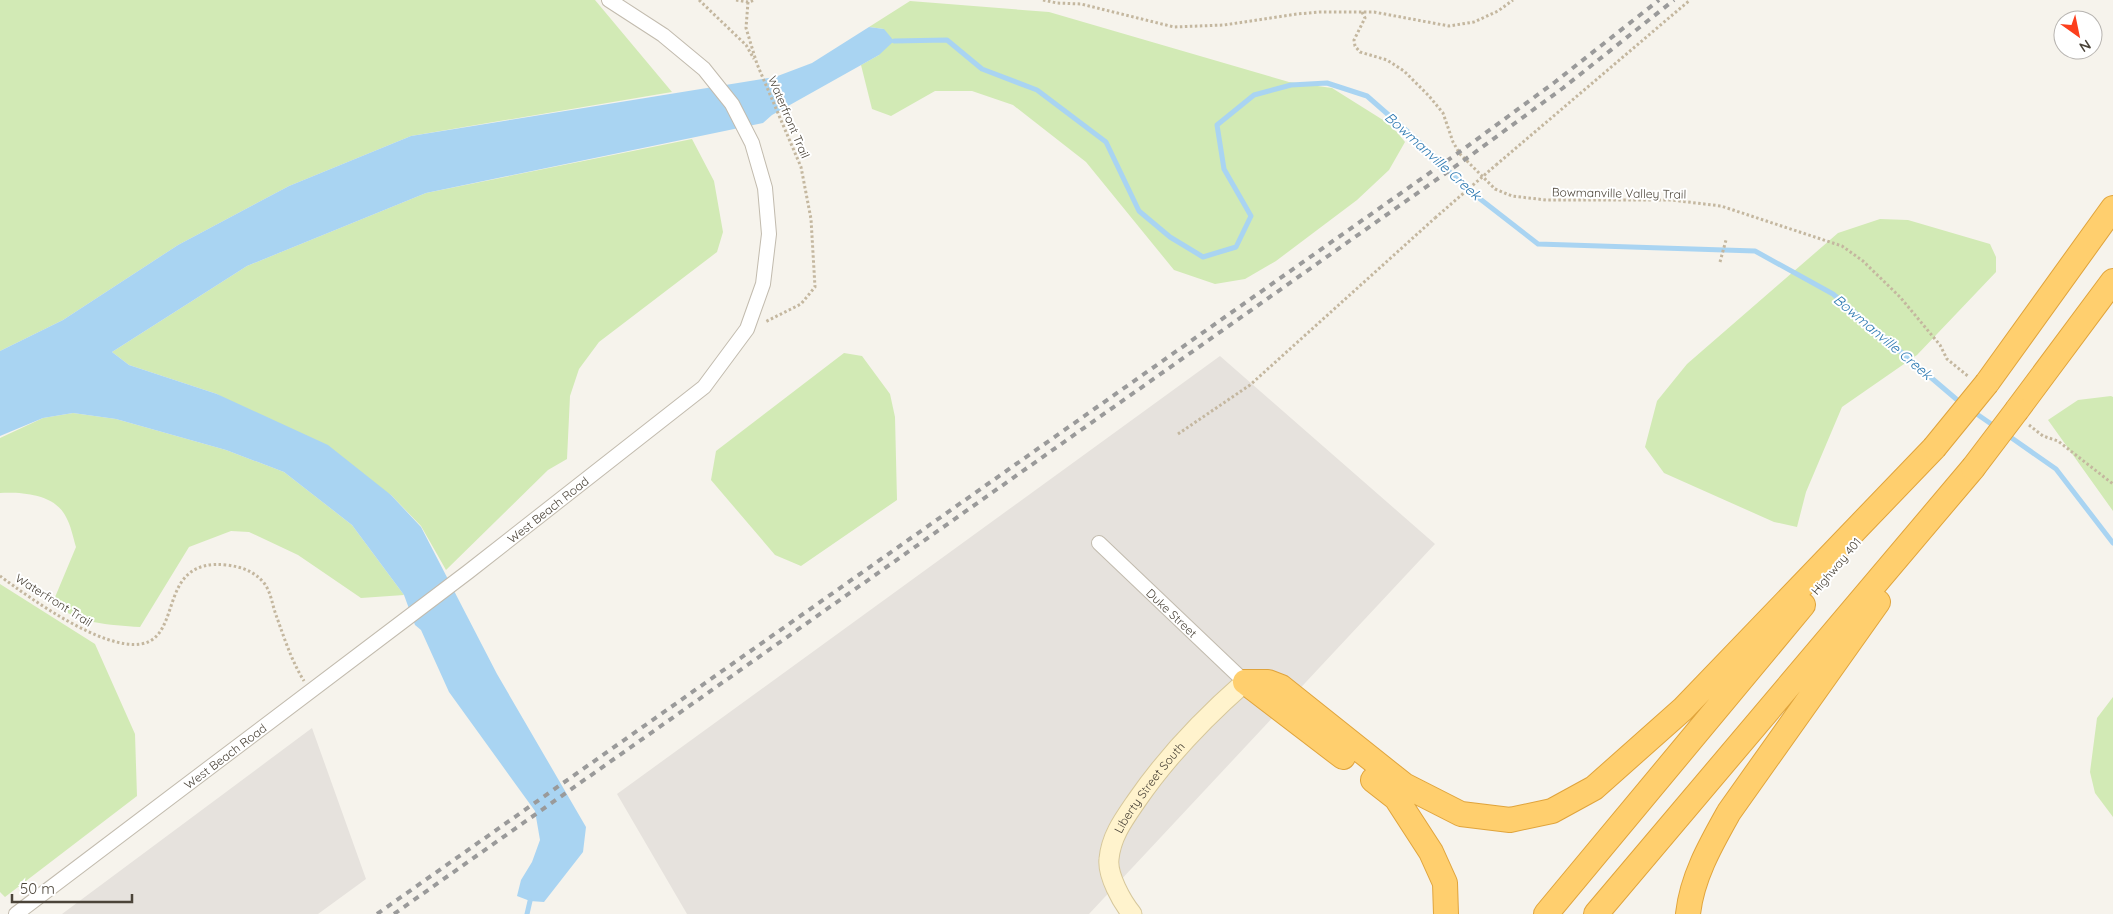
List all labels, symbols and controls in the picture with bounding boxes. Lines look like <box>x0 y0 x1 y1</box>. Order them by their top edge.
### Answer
north arrow <box>2053 10 2103 60</box>
text: N <box>2076 36 2094 56</box>
street label: Waterfront Trail <box>765 74 813 160</box>
water label: Bowmanville Creek <box>1381 108 1486 205</box>
street label: Bowmanville Valley Trail <box>1552 184 1686 202</box>
water label: Bowmanville Creek <box>1830 290 1937 385</box>
street label: West Beach Road <box>504 473 591 546</box>
street label: Highway 401 <box>1808 534 1864 598</box>
street label: Waterfront Trail <box>13 570 95 630</box>
street label: Duke Street <box>1144 585 1201 640</box>
street label: West Beach Road <box>181 720 269 792</box>
street label: Liberty Street South <box>1110 739 1187 835</box>
scale bar <box>12 872 132 904</box>
text: 50 m <box>20 879 55 898</box>

